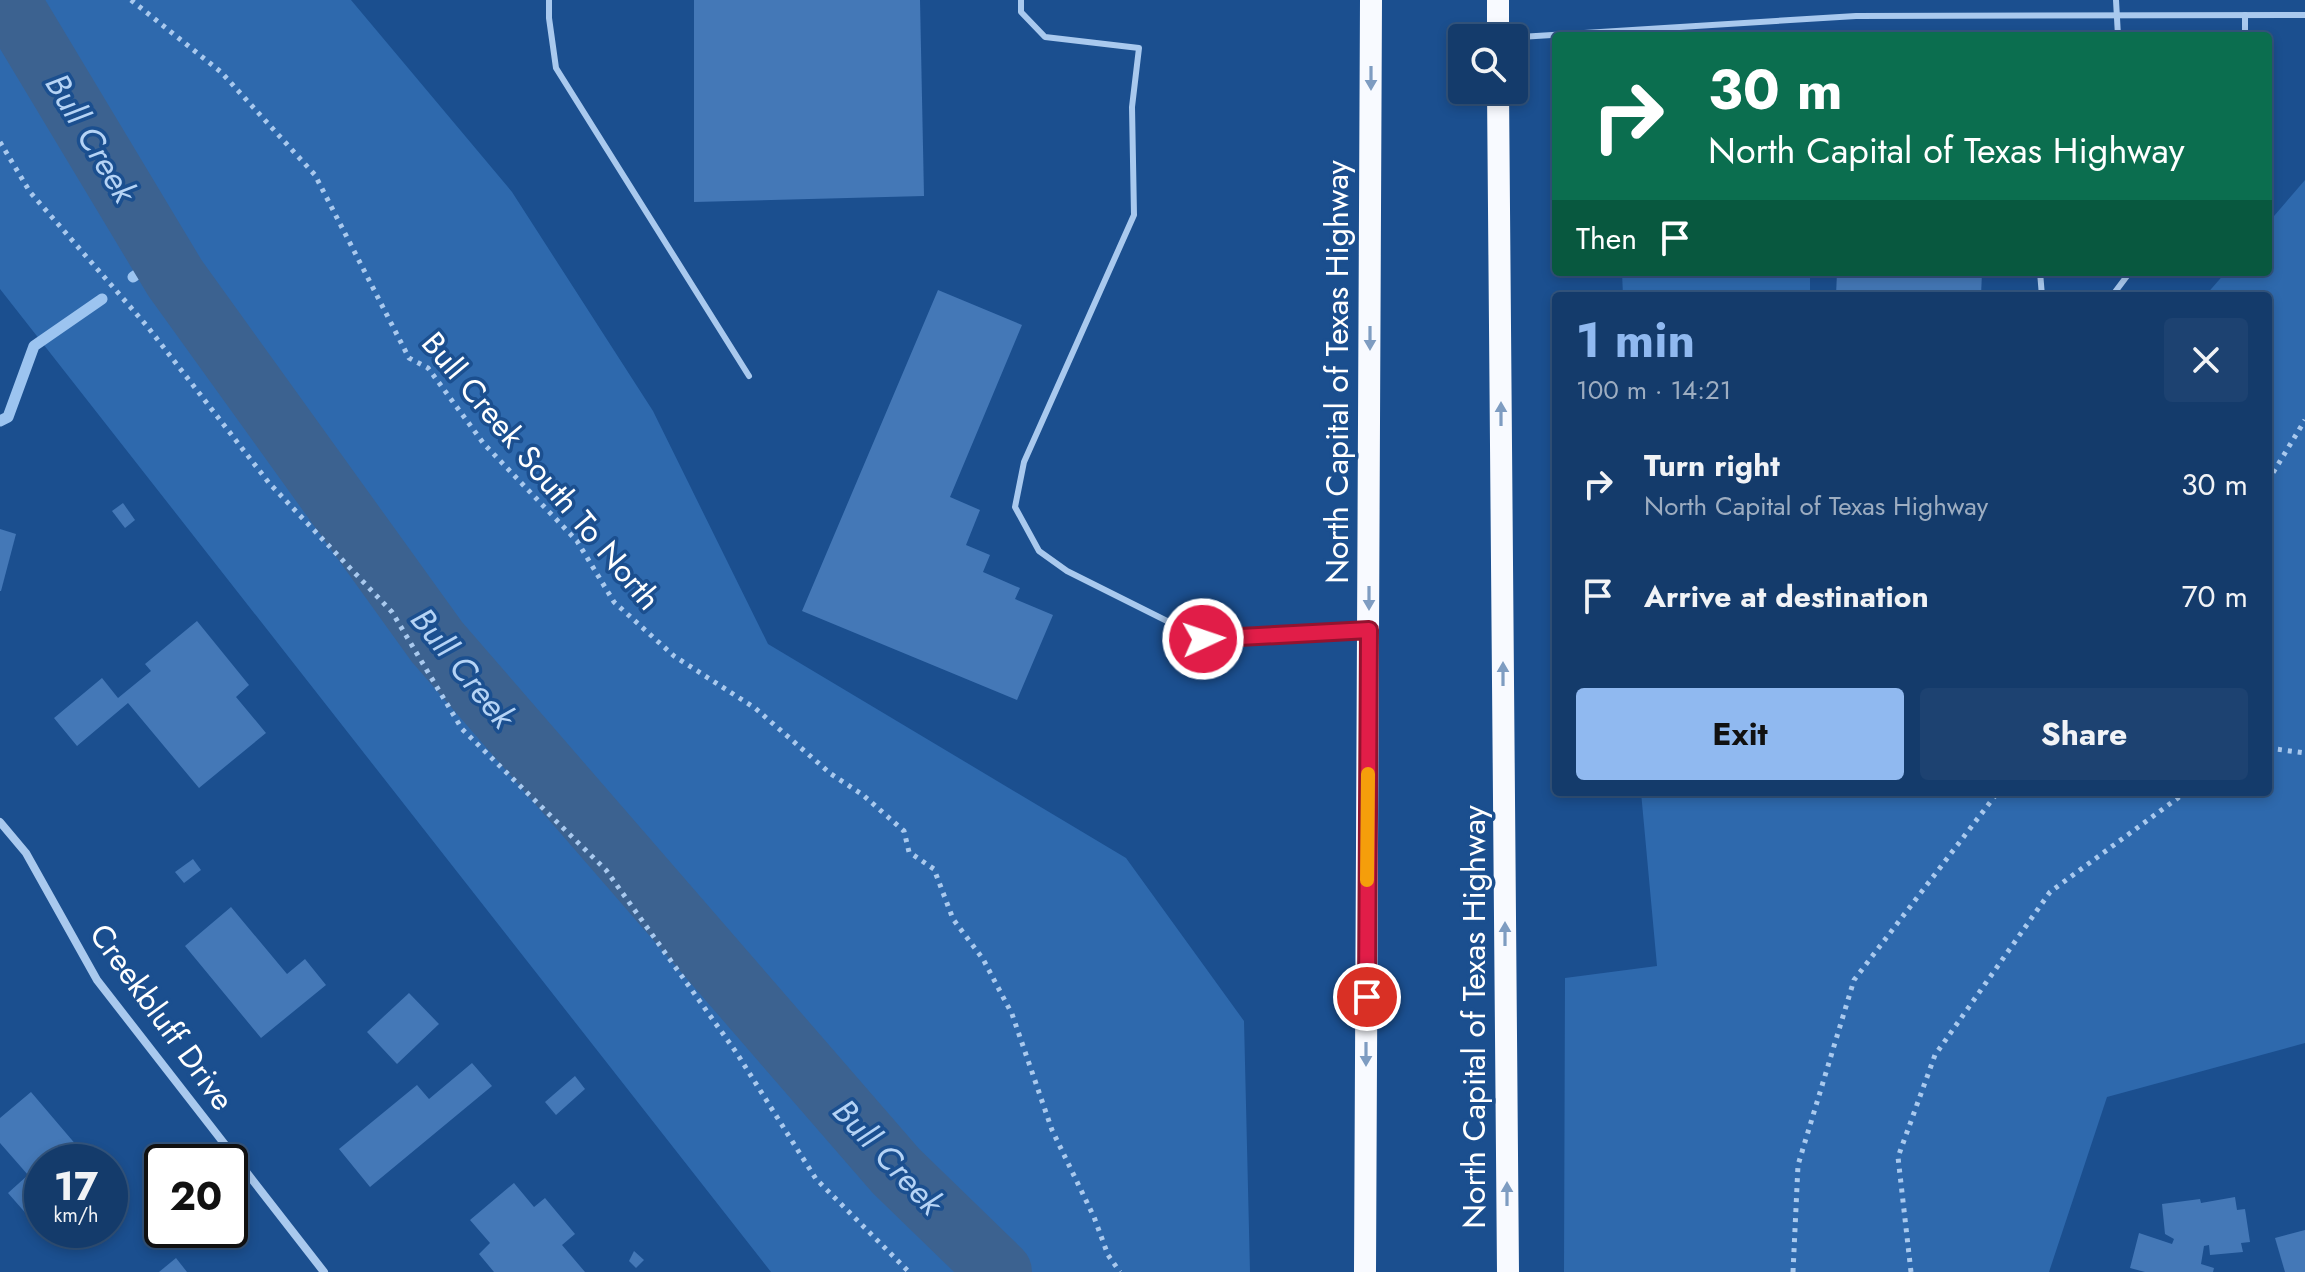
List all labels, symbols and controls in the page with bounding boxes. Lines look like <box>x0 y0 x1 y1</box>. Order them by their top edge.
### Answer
map controls <box>1448 24 1528 104</box>
button: search <box>1448 24 1528 104</box>
text: 30 m <box>1708 49 1843 130</box>
water label: Bull Creek <box>33 64 150 213</box>
icon: right <box>1576 64 1680 168</box>
one-way arrow <box>1364 66 1377 91</box>
text: North Capital of Texas Highway <box>1708 124 2185 176</box>
street label: North Capital of Texas Highway <box>1314 159 1360 584</box>
icon: arrive <box>1653 216 1697 260</box>
text: Then <box>1576 217 1637 260</box>
text: 1 min <box>1576 306 1695 375</box>
button: close <box>2164 318 2248 402</box>
street label: Bull Creek South To North <box>411 322 671 620</box>
one-way arrow <box>1363 326 1376 351</box>
text: 100 m · 14:21 <box>1576 371 1732 409</box>
one-way arrow <box>1495 401 1507 426</box>
text: Turn right <box>1644 444 1780 487</box>
icon: right <box>1576 462 1620 506</box>
text: 30 m <box>2181 463 2248 506</box>
text: North Capital of Texas Highway <box>1644 487 1988 525</box>
icon: arrive <box>1576 574 1620 618</box>
text: Arrive at destination <box>1644 575 1929 618</box>
text: 70 m <box>2182 575 2248 618</box>
one-way arrow <box>1363 586 1375 611</box>
water label: Bull Creek <box>399 597 528 740</box>
position arrow <box>1161 597 1245 681</box>
one-way arrow <box>1497 661 1509 686</box>
button: Exit <box>1576 688 1904 780</box>
button: Share <box>1920 688 2248 780</box>
street label: North Capital of Texas Highway <box>1451 804 1497 1229</box>
street label: Creekbluff Drive <box>78 914 246 1120</box>
one-way arrow <box>1499 921 1511 946</box>
pin <box>1333 963 1401 1031</box>
icon: arrive <box>1345 975 1389 1019</box>
one-way arrow <box>1360 1042 1372 1067</box>
water label: Bull Creek <box>821 1088 956 1227</box>
speed limit sign: 20 <box>144 1144 248 1248</box>
text: 17 <box>54 1157 98 1215</box>
one-way arrow <box>1501 1181 1513 1206</box>
text: km/h <box>53 1201 99 1230</box>

